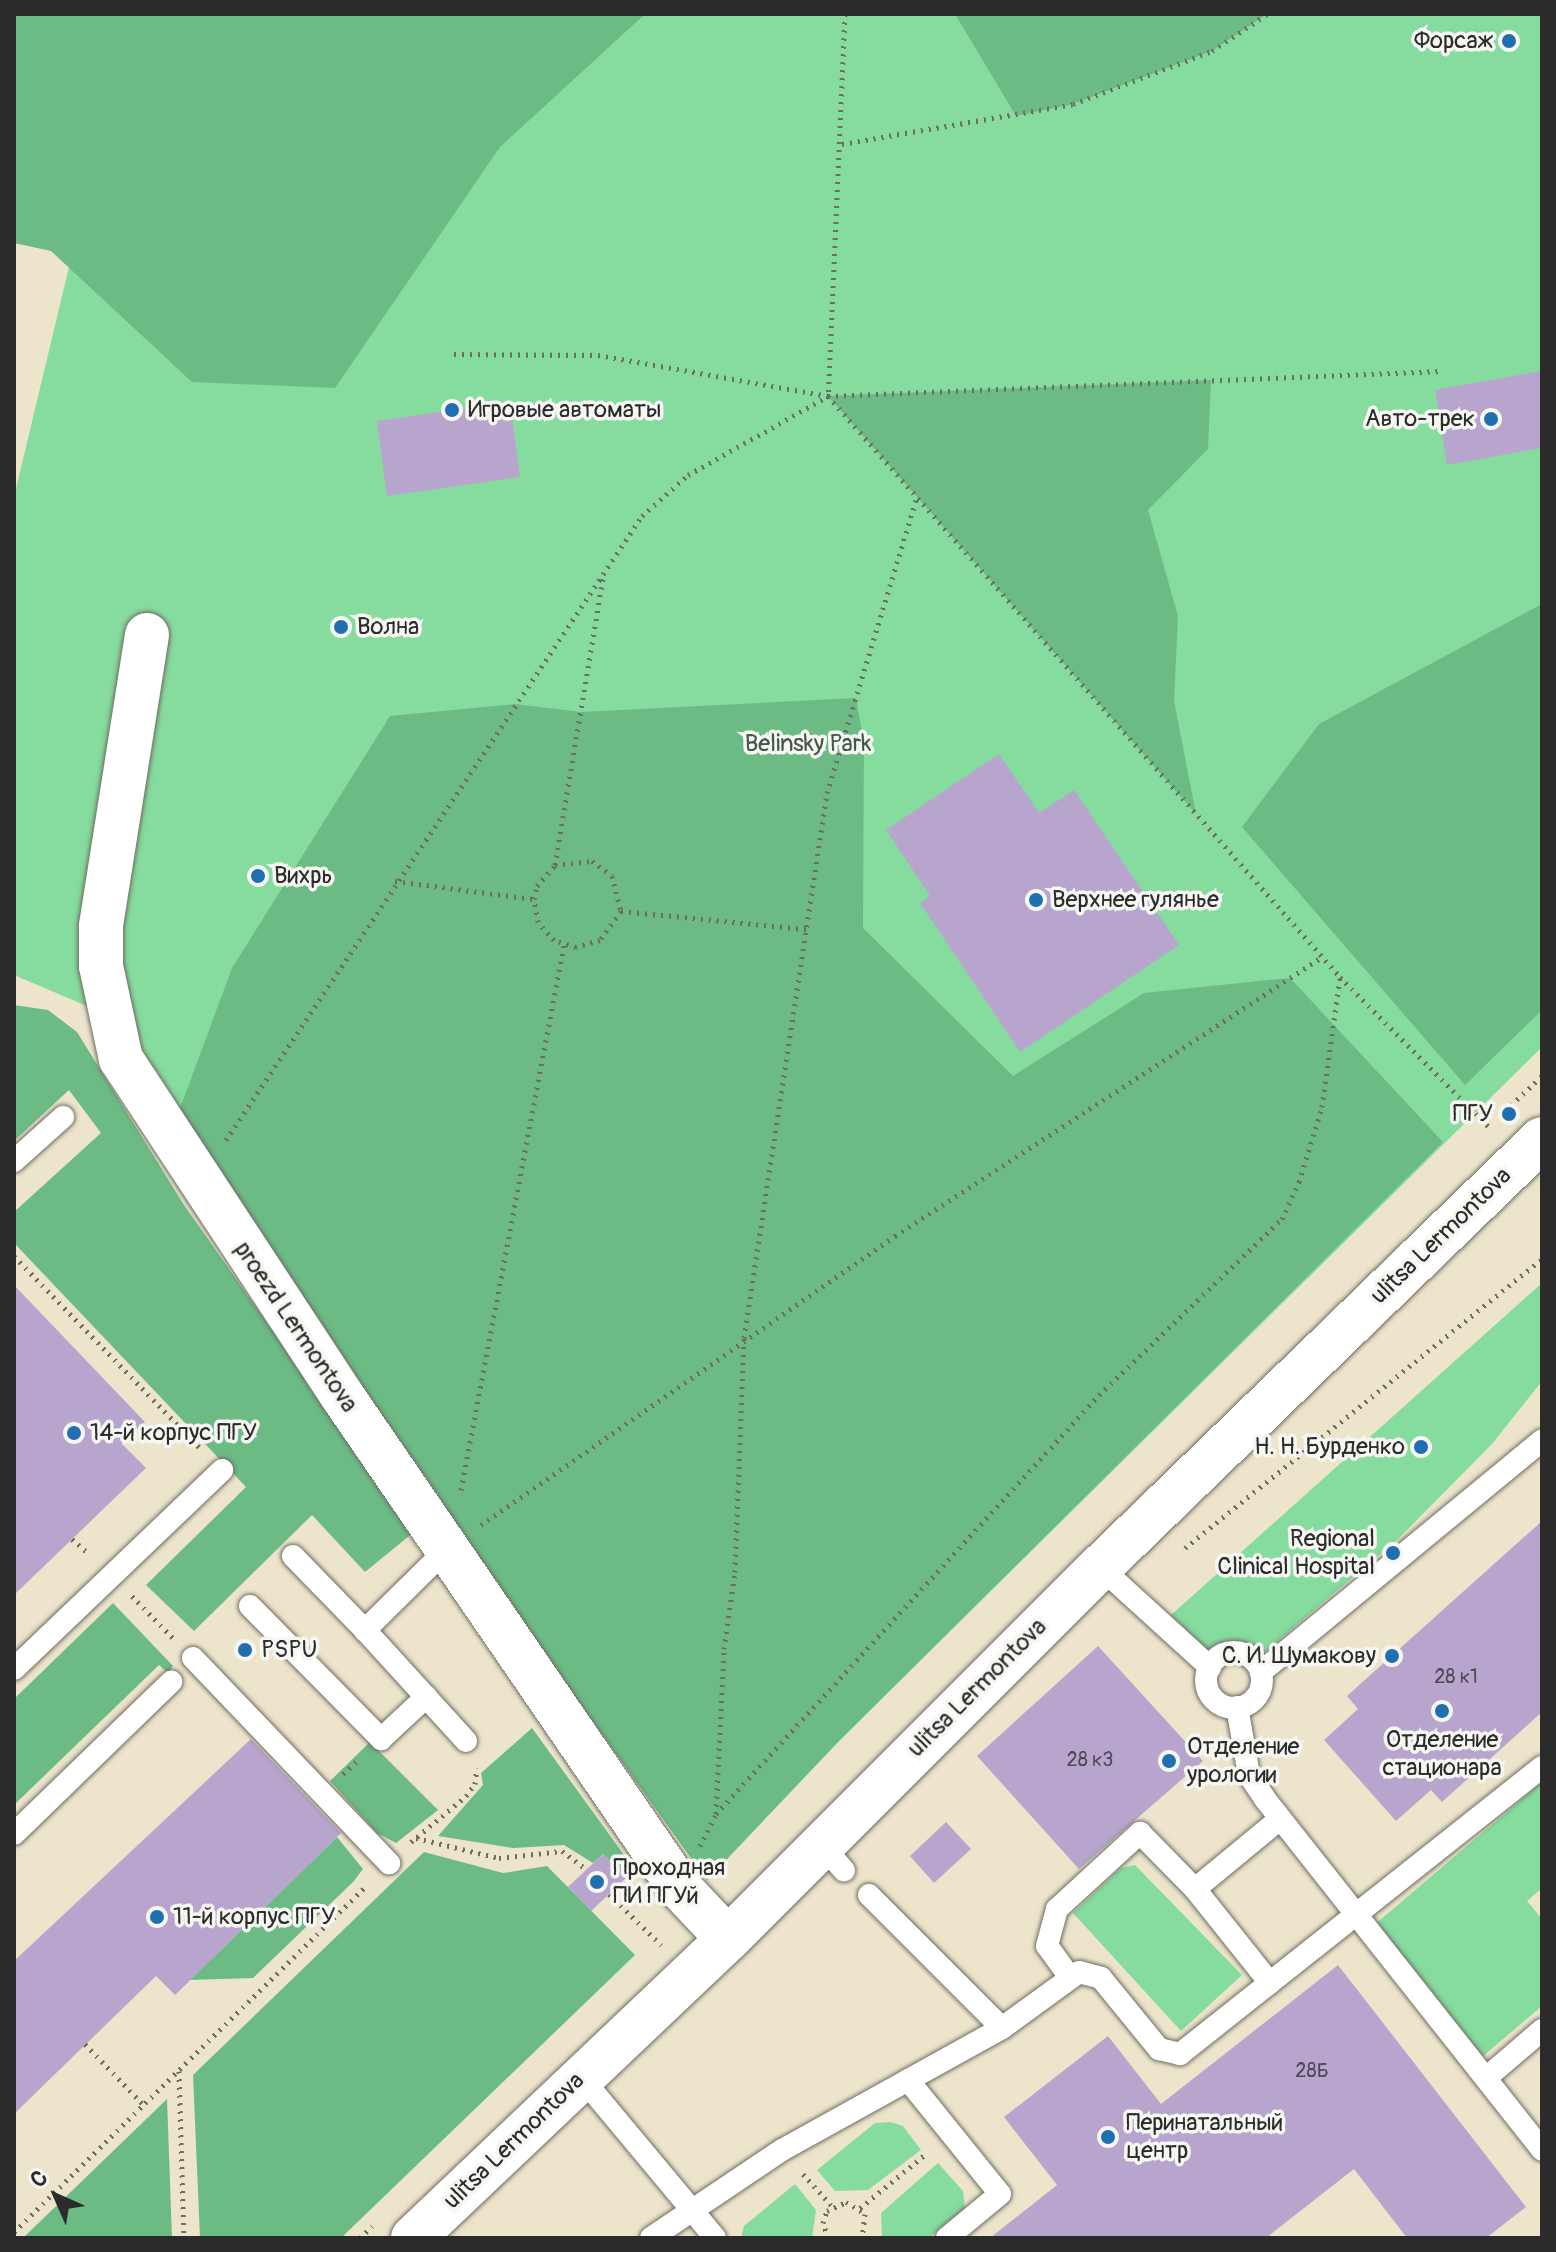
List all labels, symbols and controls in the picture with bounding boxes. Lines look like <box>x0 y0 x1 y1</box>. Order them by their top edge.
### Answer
place label: Форсаж <box>1414 27 1493 55</box>
marker: Форсаж <box>1500 32 1518 50</box>
place label: Игровые автоматы <box>468 396 661 424</box>
marker: Игровые автоматы <box>443 401 461 419</box>
place label: Авто-трек <box>1365 405 1475 433</box>
marker: Авто-трек <box>1482 410 1500 428</box>
place label: Волна <box>357 613 419 641</box>
marker: Волна <box>332 618 350 636</box>
park label: Belinsky Park <box>745 730 871 758</box>
place label: Вихрь <box>274 862 333 890</box>
marker: Вихрь <box>249 867 267 885</box>
place label: Верхнее гулянье <box>1052 886 1219 914</box>
marker: Верхнее гулянье <box>1027 891 1045 909</box>
place label: ПГУ <box>1453 1100 1493 1128</box>
marker: ПГУ <box>1500 1105 1518 1123</box>
street label: ulitsa Lermontova <box>1365 1162 1517 1310</box>
street label: proezd Lermontova <box>228 1236 364 1418</box>
place label: 14-й корпус ПГУ <box>90 1419 257 1447</box>
marker: 14-й корпус ПГУ <box>65 1424 83 1442</box>
place label: Н. Н. Бурденко <box>1254 1433 1405 1461</box>
marker: Н. Н. Бурденко <box>1412 1438 1430 1456</box>
place label: Regional Clinical Hospital <box>1217 1525 1375 1581</box>
marker: Regional Clinical Hospital <box>1382 1542 1404 1564</box>
street label: ulitsa Lermontova <box>902 1613 1052 1763</box>
place label: PSPU <box>261 1636 317 1664</box>
marker: PSPU <box>236 1641 254 1659</box>
place label: С. И. Шумакову <box>1222 1642 1376 1670</box>
marker: С. И. Шумакову <box>1383 1647 1401 1665</box>
house number: 28 к1 <box>1434 1664 1478 1688</box>
marker: Отделение стационара <box>1431 1700 1453 1722</box>
place label: Отделение стационара <box>1382 1726 1502 1782</box>
place label: Отделение урологии <box>1187 1733 1299 1789</box>
house number: 28 к3 <box>1066 1747 1114 1771</box>
marker: Отделение урологии <box>1158 1750 1180 1772</box>
place label: Проходная ПИ ПГУй <box>613 1854 725 1910</box>
marker: Проходная ПИ ПГУй <box>588 1873 606 1891</box>
place label: 11-й корпус ПГУ <box>173 1903 335 1931</box>
marker: 11-й корпус ПГУ <box>148 1908 166 1926</box>
house number: 28Б <box>1295 2058 1329 2082</box>
street label: ulitsa Lermontova <box>438 2067 590 2215</box>
place label: Перинатальный центр <box>1126 2109 1283 2165</box>
marker: Перинатальный центр <box>1097 2126 1119 2148</box>
north arrow <box>16 2156 96 2236</box>
text: С <box>24 2164 54 2194</box>

